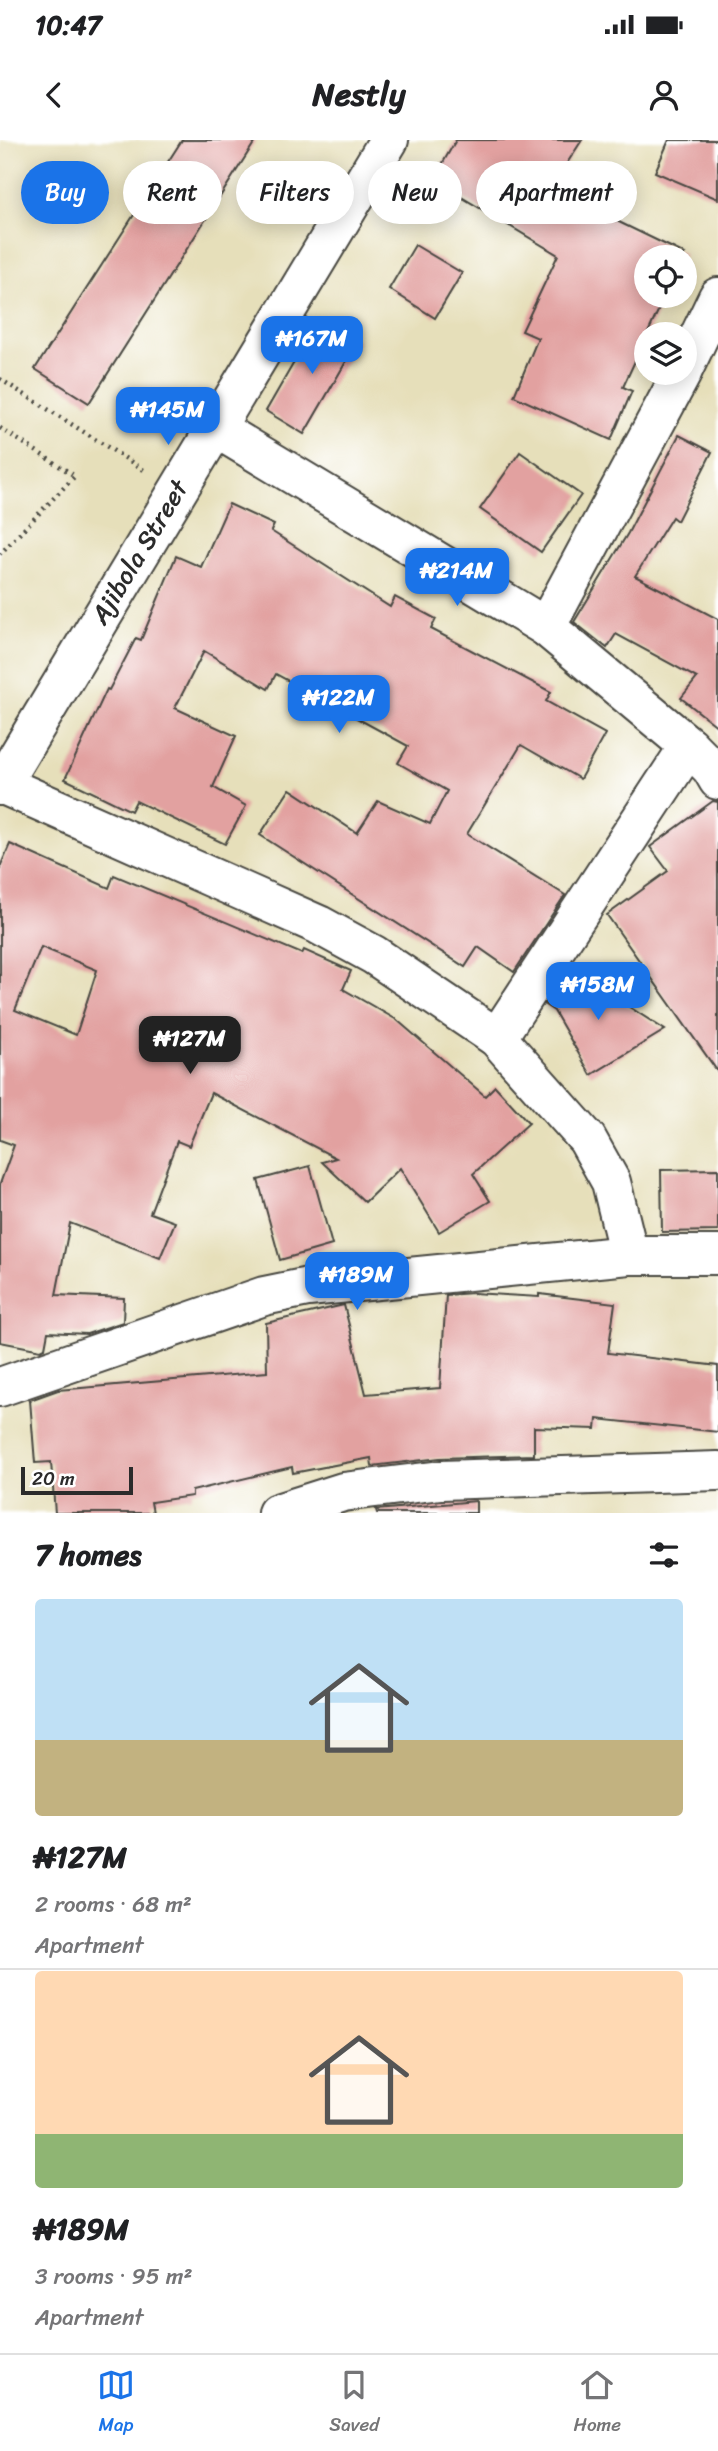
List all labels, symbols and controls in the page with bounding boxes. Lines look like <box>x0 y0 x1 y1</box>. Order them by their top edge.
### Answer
text: 10:47 <box>35 2 102 48</box>
text: Nestly <box>312 66 406 123</box>
icon: back <box>35 76 73 114</box>
icon: person <box>645 76 683 114</box>
chip: Buy <box>21 161 109 224</box>
chip: Rent <box>123 161 222 224</box>
chip: Filters <box>236 161 354 224</box>
chip: New <box>368 161 462 224</box>
chip: Apartment <box>476 161 637 224</box>
map controls <box>634 245 697 385</box>
button: locate <box>634 245 697 308</box>
pin: ₦167M <box>263 316 361 376</box>
text: ₦167M <box>277 318 347 359</box>
button: layers <box>634 322 697 385</box>
pin: ₦145M <box>119 387 217 447</box>
text: ₦145M <box>132 389 204 430</box>
street label: Ajibola Street <box>77 469 201 634</box>
pin: ₦214M <box>408 548 506 608</box>
text: ₦214M <box>421 550 493 591</box>
pin: ₦122M <box>290 676 388 735</box>
text: ₦122M <box>304 677 374 718</box>
pin: ₦158M <box>549 962 647 1022</box>
text: ₦158M <box>562 964 634 1005</box>
pin: ₦127M <box>141 1016 239 1076</box>
text: ₦127M <box>155 1018 225 1059</box>
pin: ₦189M <box>308 1252 406 1312</box>
text: ₦189M <box>321 1254 393 1295</box>
text: 20 m <box>32 1462 75 1495</box>
scale bar <box>21 1464 133 1496</box>
text: 7 homes <box>35 1528 142 1582</box>
icon: filters <box>645 1536 683 1574</box>
icon: home <box>296 1645 422 1771</box>
text: ₦127M <box>35 1830 127 1884</box>
text: 2 rooms · 68 m² <box>35 1884 192 1925</box>
text: Apartment <box>35 1925 144 1966</box>
icon: home <box>296 2017 422 2143</box>
text: ₦189M <box>35 2202 129 2256</box>
text: 3 rooms · 95 m² <box>35 2256 192 2297</box>
text: Apartment <box>35 2297 144 2338</box>
tab: Map <box>97 2366 135 2441</box>
tab: Saved <box>329 2366 379 2441</box>
tab: Home <box>573 2366 621 2441</box>

